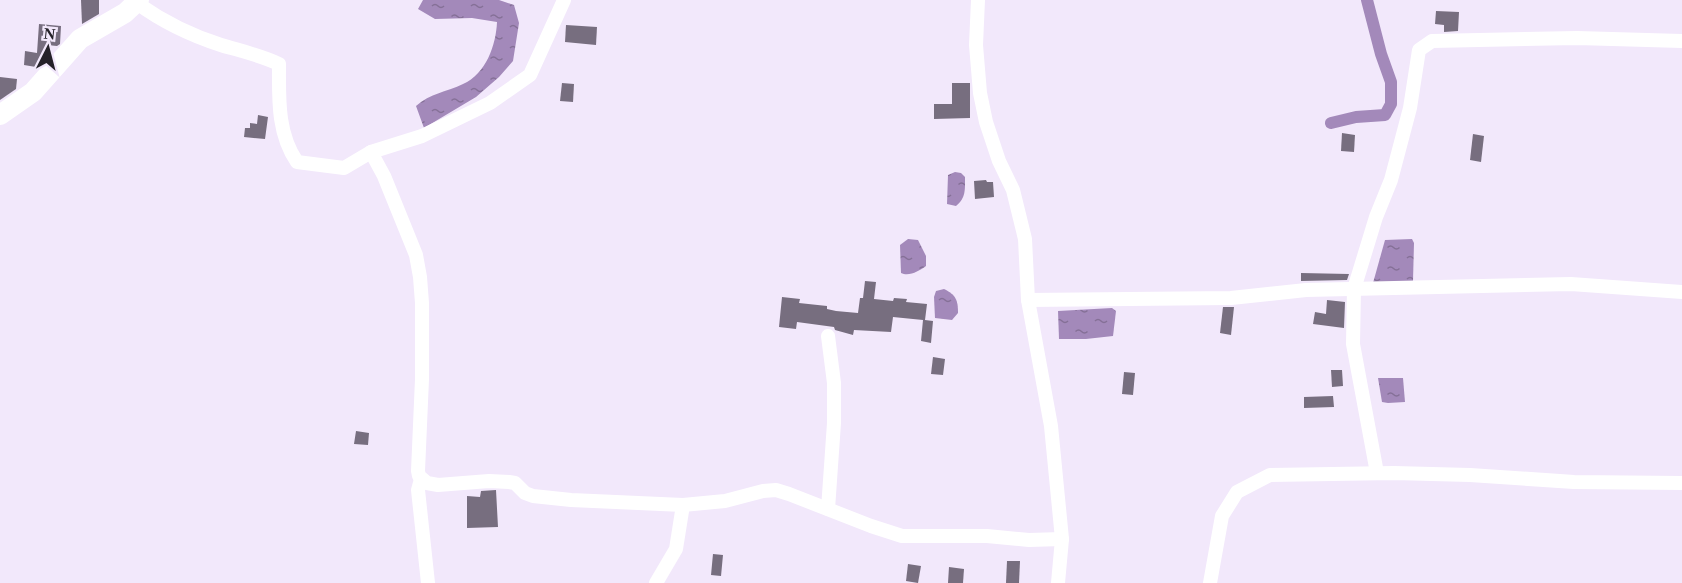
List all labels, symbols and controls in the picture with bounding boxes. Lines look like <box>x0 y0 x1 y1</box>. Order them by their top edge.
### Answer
north arrow <box>18 18 78 78</box>
text: N <box>43 25 57 43</box>

